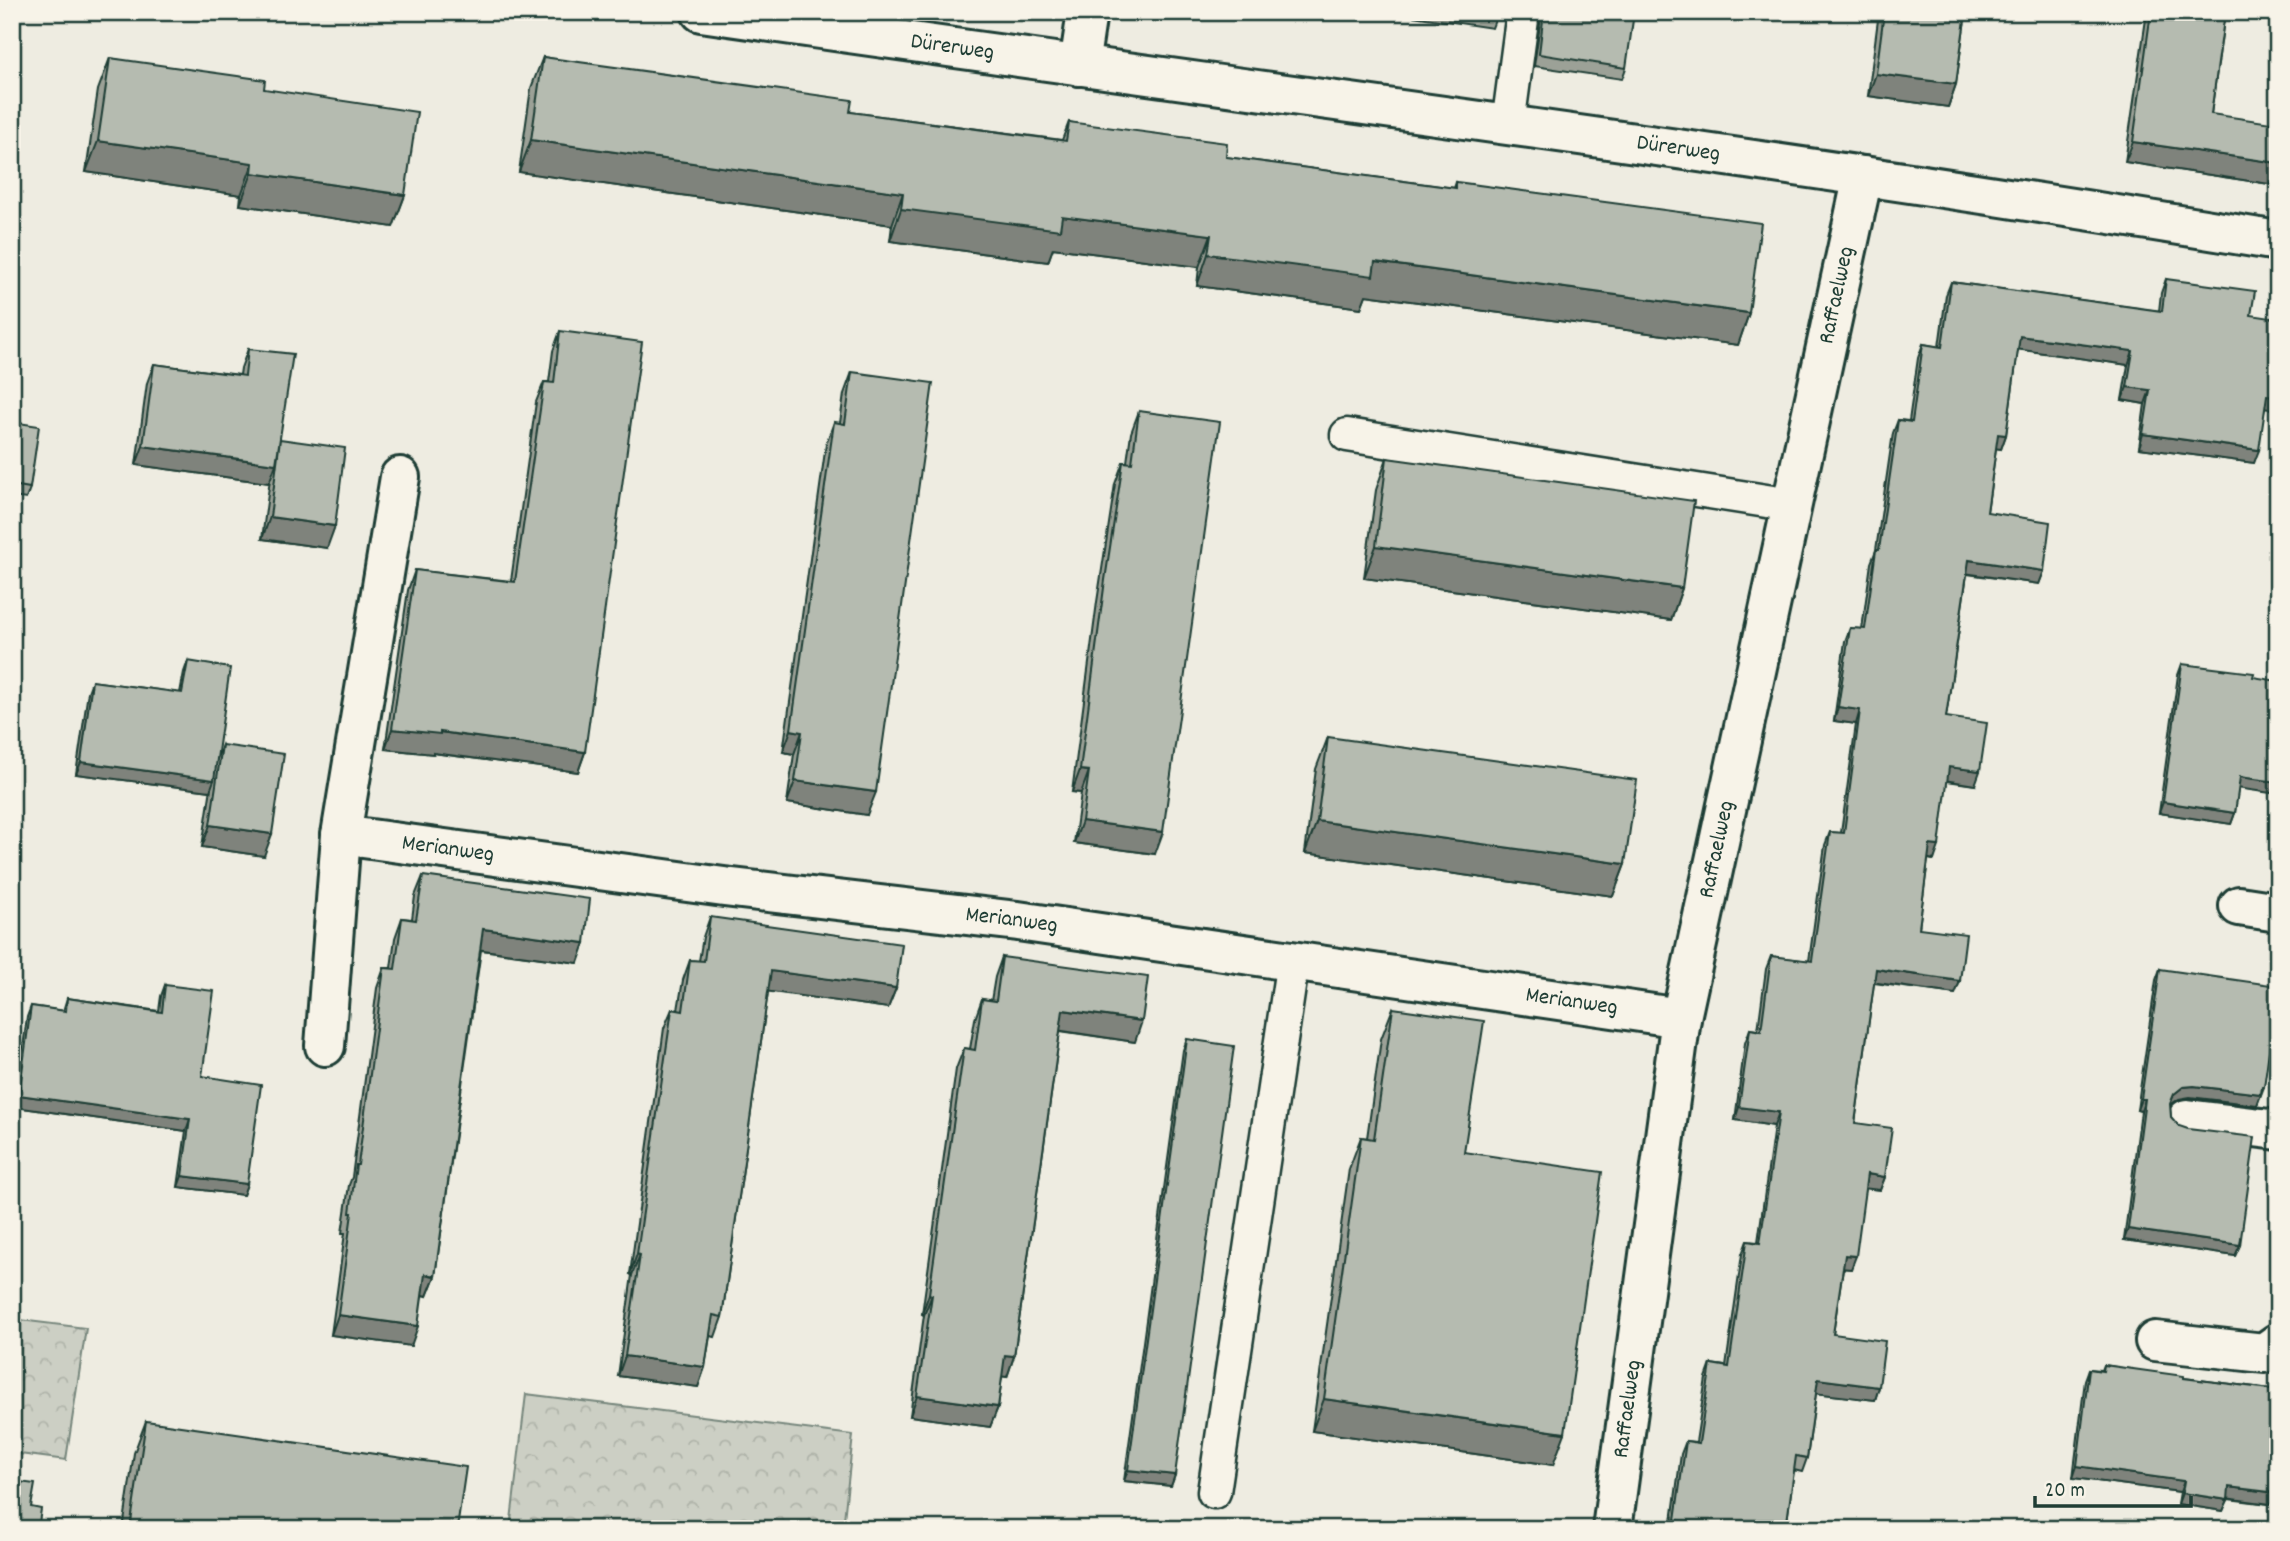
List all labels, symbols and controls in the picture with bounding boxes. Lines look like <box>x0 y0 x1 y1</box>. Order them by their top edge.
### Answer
street label: Dürerweg <box>909 26 996 70</box>
street label: Dürerweg <box>1635 127 1722 171</box>
street label: Raffaelweg <box>1811 243 1864 347</box>
street label: Raffaelweg <box>1691 798 1744 901</box>
street label: Merianweg <box>400 827 496 872</box>
street label: Merianweg <box>964 899 1060 943</box>
street label: Merianweg <box>1523 979 1620 1025</box>
street label: Raffaelweg <box>1605 1358 1651 1460</box>
scale bar <box>2035 1464 2190 1508</box>
text: 20 m <box>2045 1477 2085 1507</box>

